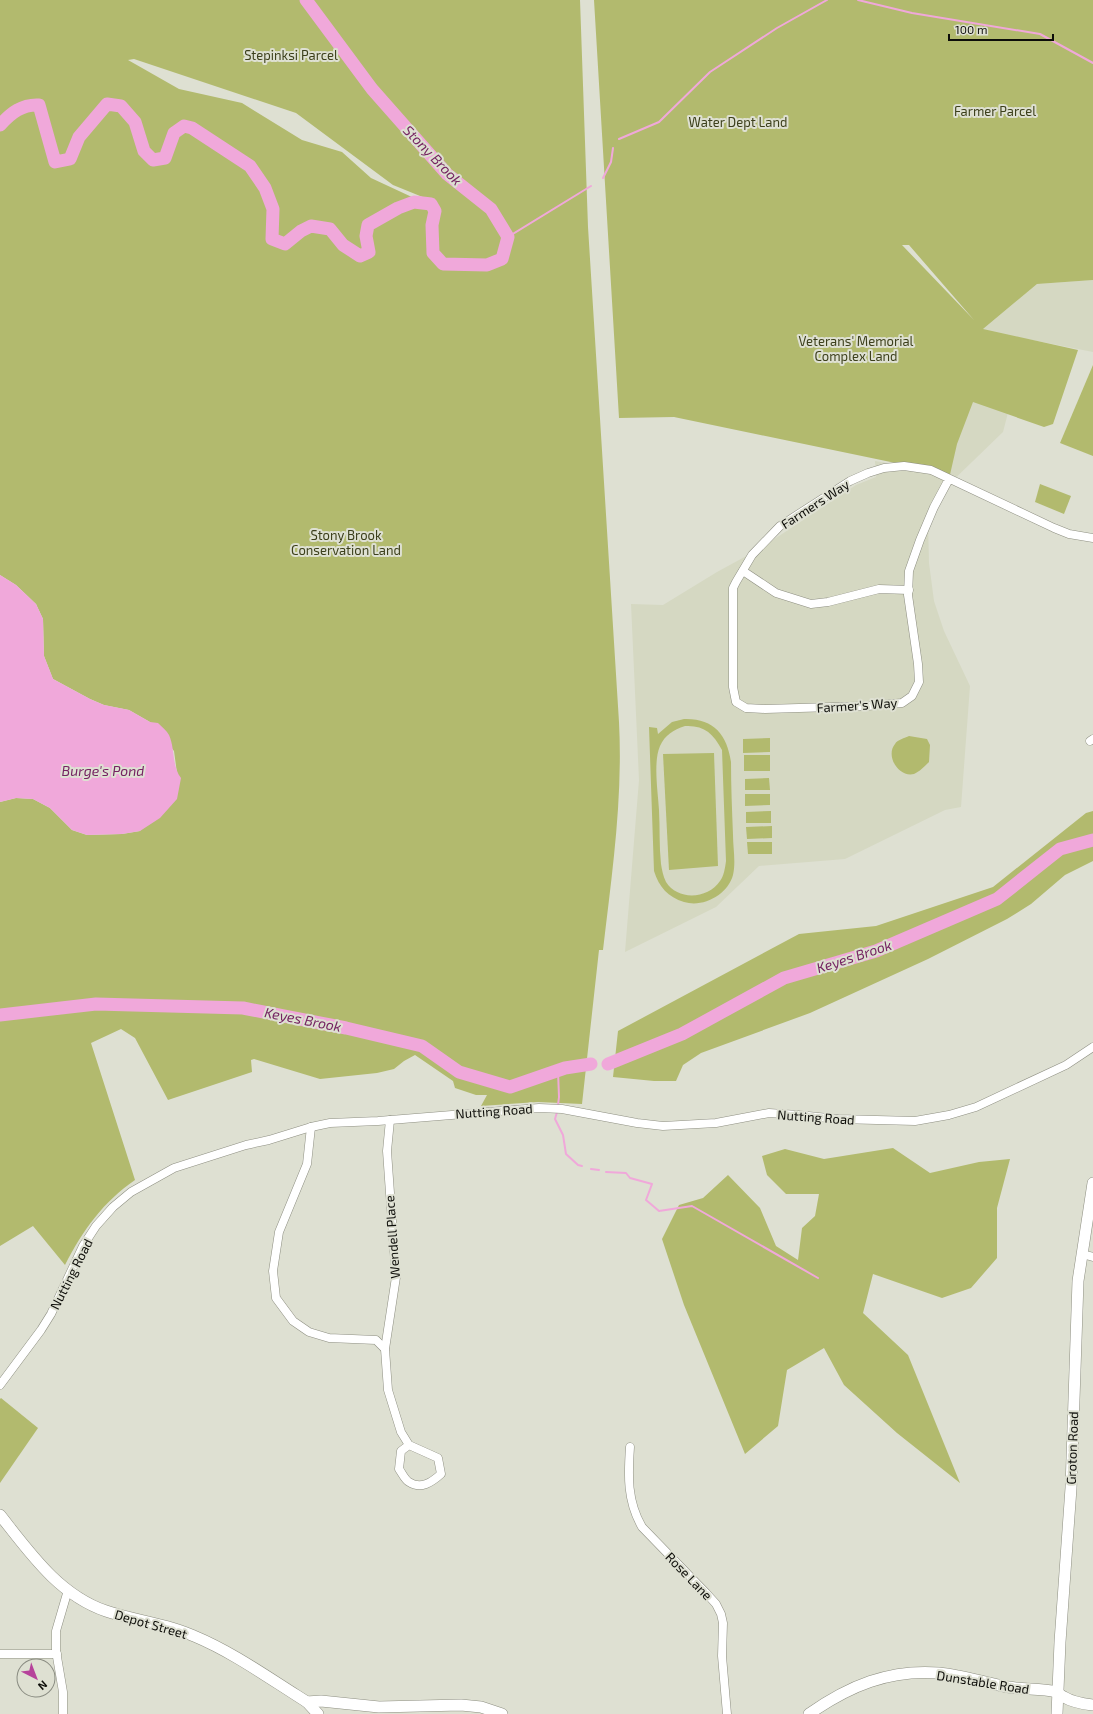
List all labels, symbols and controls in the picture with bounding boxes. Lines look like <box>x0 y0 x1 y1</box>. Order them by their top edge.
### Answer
scale bar <box>949 16 1053 42</box>
text: 100 m <box>955 22 987 36</box>
park label: Stepinksi Parcel <box>244 47 338 63</box>
park label: Farmer Parcel <box>954 103 1036 119</box>
park label: Water Dept Land <box>689 114 787 130</box>
water label: Stony Brook <box>400 121 466 189</box>
park label: Veterans' Memorial Complex Land <box>799 333 914 364</box>
street label: Farmers Way <box>778 476 852 532</box>
park label: Stony Brook Conservation Land <box>291 527 401 558</box>
street label: Farmer's Way <box>816 694 898 716</box>
water label: Burge's Pond <box>62 762 144 779</box>
water label: Keyes Brook <box>814 936 894 976</box>
water label: Keyes Brook <box>263 1003 343 1035</box>
street label: Nutting Road <box>455 1100 533 1122</box>
street label: Nutting Road <box>777 1106 855 1128</box>
street label: Wendell Place <box>381 1195 403 1279</box>
street label: Nutting Road <box>46 1236 96 1312</box>
street label: Groton Road <box>1063 1411 1081 1485</box>
street label: Rose Lane <box>662 1549 716 1603</box>
street label: Depot Street <box>113 1606 189 1642</box>
north arrow <box>16 1658 56 1698</box>
street label: Dunstable Road <box>936 1667 1030 1697</box>
text: N <box>36 1678 50 1693</box>

